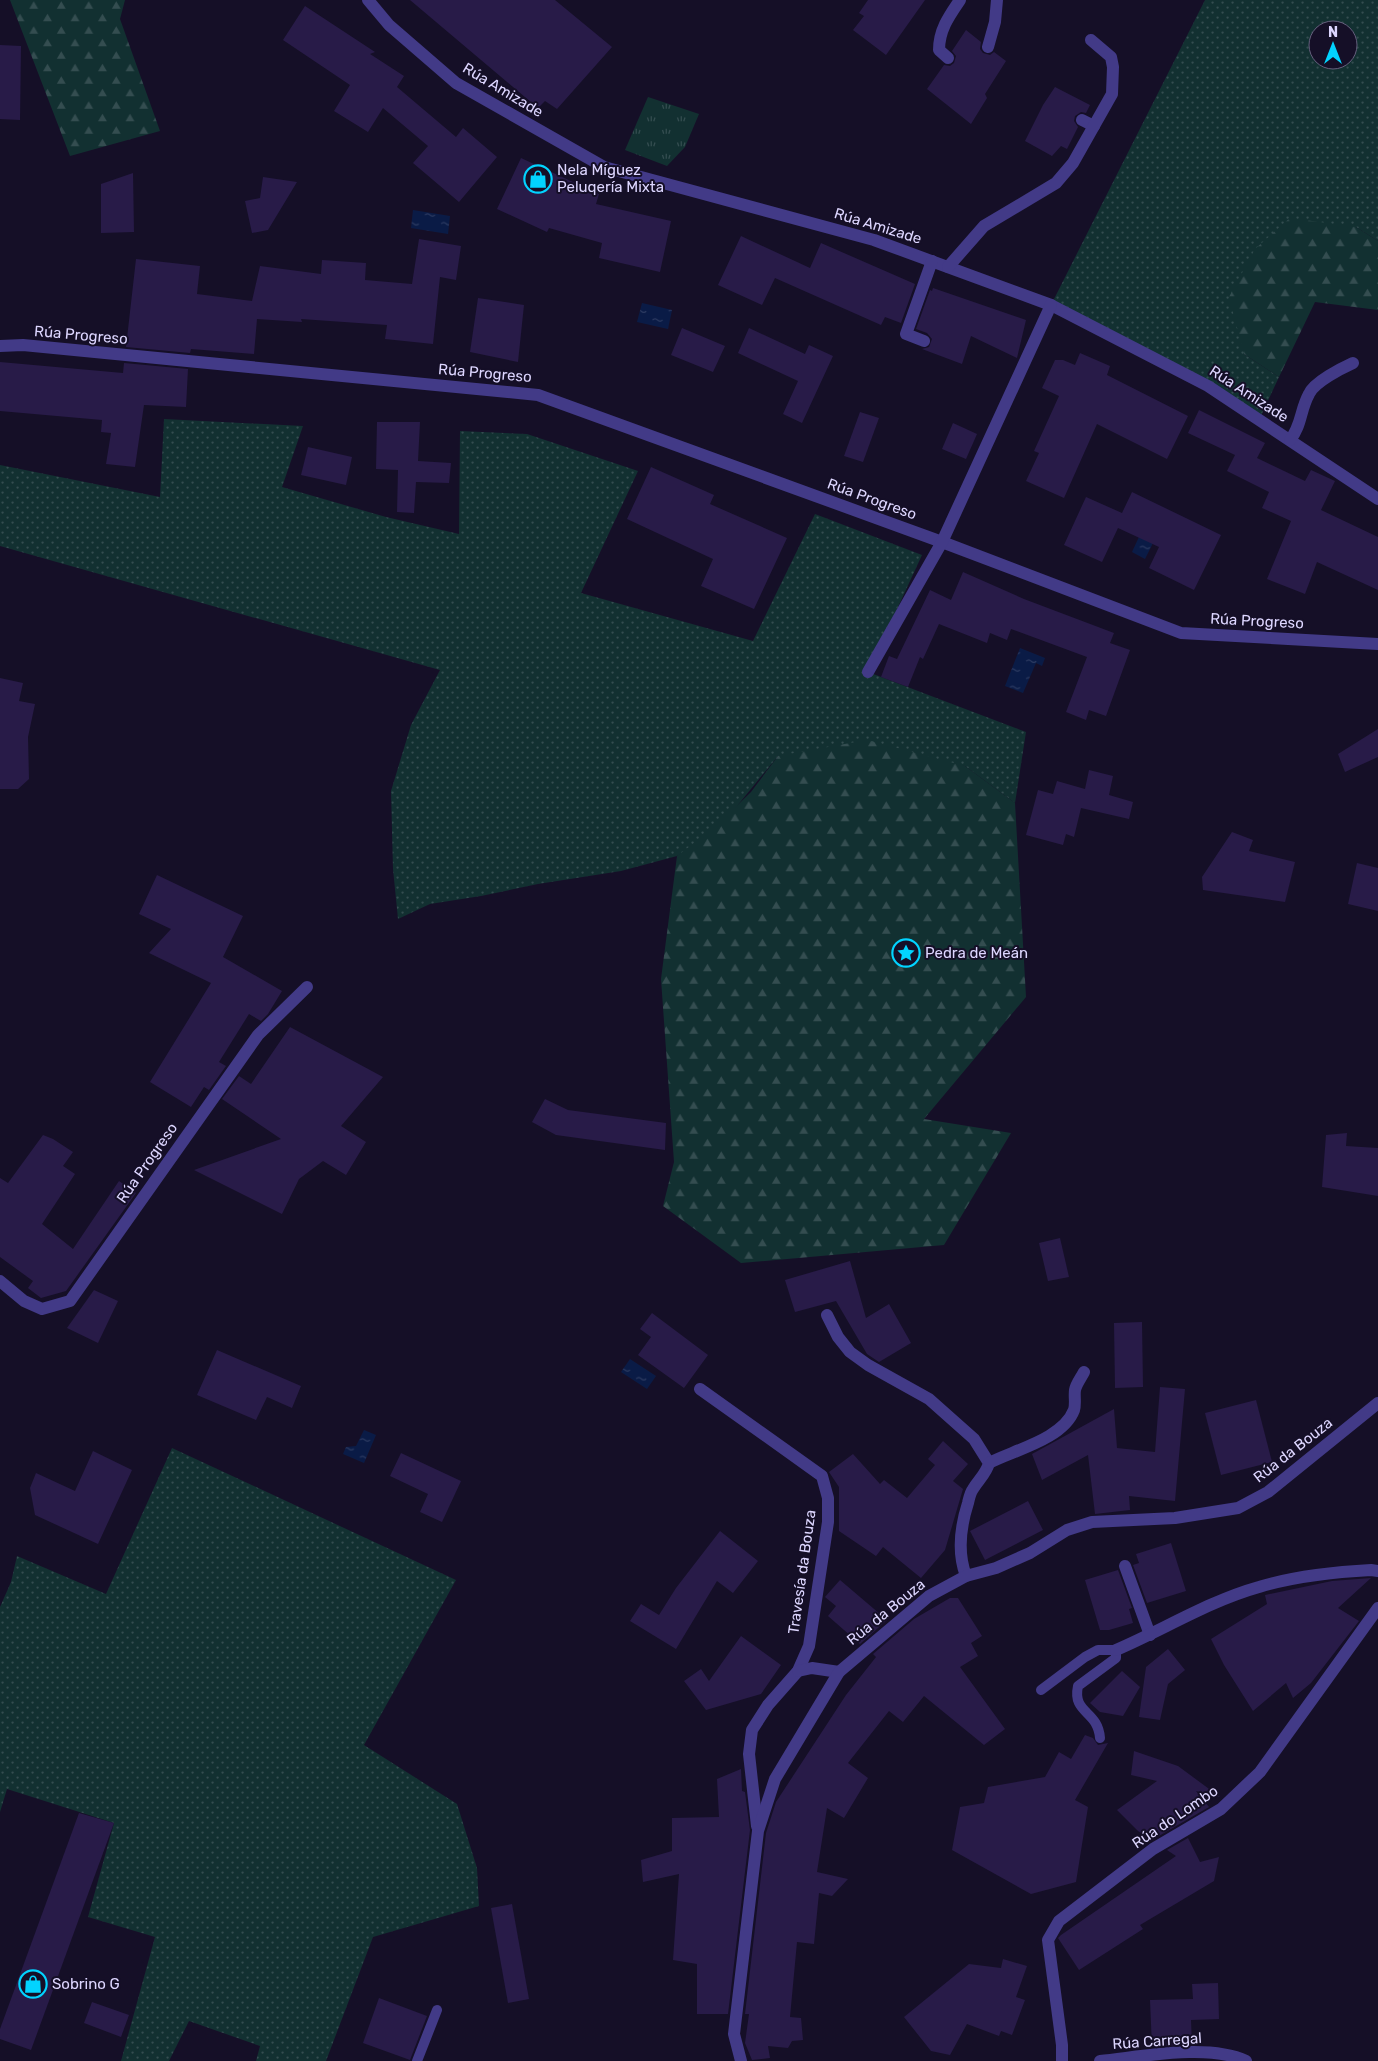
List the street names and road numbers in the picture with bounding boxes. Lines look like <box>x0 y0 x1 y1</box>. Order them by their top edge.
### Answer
street label: Rúa Amizade <box>460 59 546 121</box>
street label: Rúa Amizade <box>832 204 924 248</box>
street label: Rúa Progreso <box>34 322 128 348</box>
street label: Rúa Progreso <box>438 360 532 386</box>
street label: Rúa Amizade <box>1206 362 1292 426</box>
street label: Rúa Progreso <box>825 475 919 523</box>
street label: Rúa Progreso <box>1210 610 1304 632</box>
street label: Rúa Progreso <box>113 1119 181 1207</box>
street label: Rúa da Bouza <box>1250 1414 1336 1486</box>
street label: Travesía da Bouza <box>784 1509 820 1635</box>
street label: Rúa da Bouza <box>843 1575 929 1649</box>
street label: Rúa do Lombo <box>1129 1782 1221 1852</box>
street label: Rúa Carregal <box>1112 2029 1202 2053</box>

